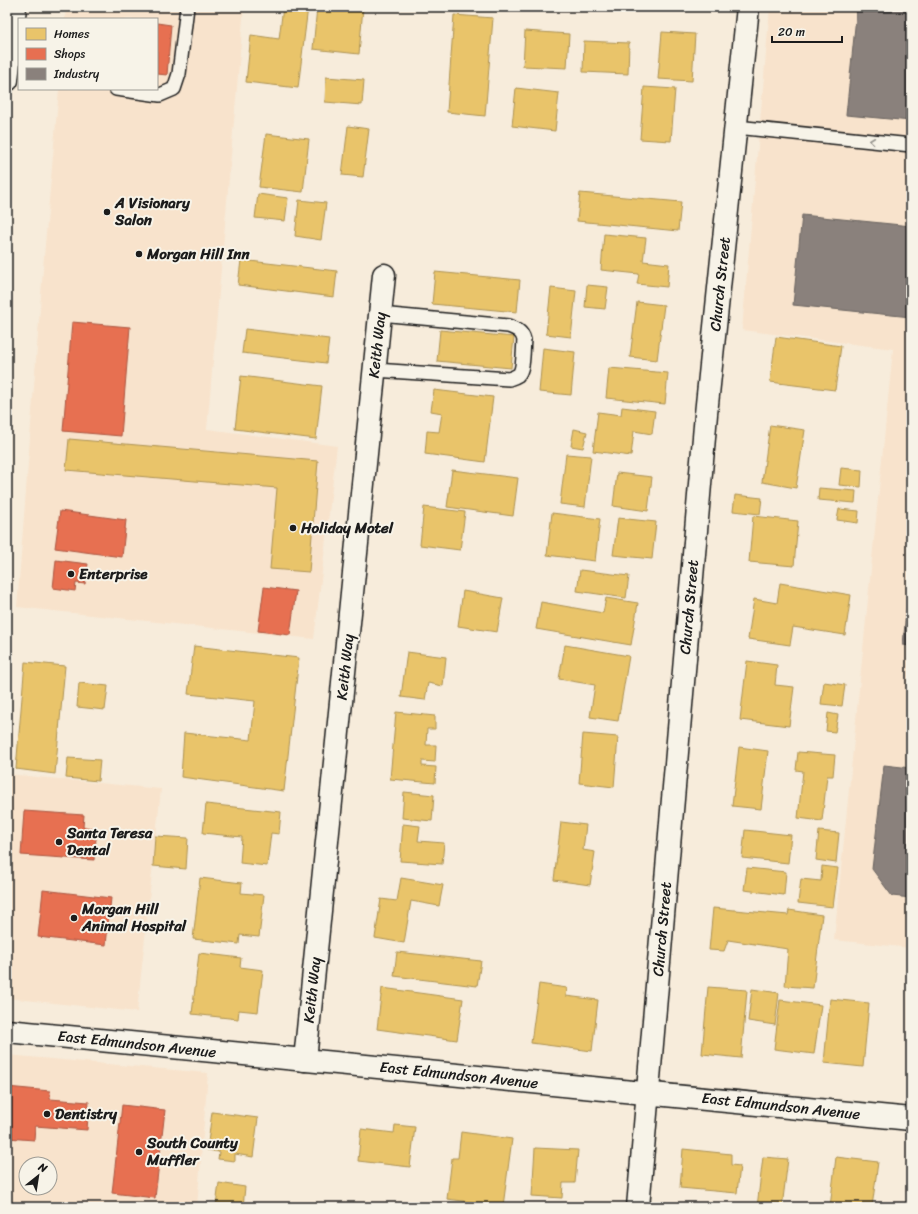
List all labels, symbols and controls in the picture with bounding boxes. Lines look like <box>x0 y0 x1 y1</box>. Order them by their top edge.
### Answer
legend <box>18 18 158 90</box>
scale bar <box>772 18 842 44</box>
text: 20 m <box>778 21 805 43</box>
text: Homes <box>54 23 90 45</box>
text: Shops <box>54 43 85 65</box>
text: Industry <box>53 63 100 85</box>
one-way arrow <box>869 136 875 145</box>
place label: A Visionary Salon <box>114 190 191 233</box>
marker: A Visionary Salon <box>102 207 112 217</box>
street label: Church Street <box>702 235 738 332</box>
place label: Morgan Hill Inn <box>146 241 250 267</box>
marker: Morgan Hill Inn <box>134 249 144 259</box>
street label: Keith Way <box>361 310 393 379</box>
place label: Holiday Motel <box>300 515 394 541</box>
marker: Holiday Motel <box>288 523 298 533</box>
street label: Church Street <box>672 558 706 655</box>
place label: Enterprise <box>79 561 148 587</box>
marker: Enterprise <box>66 569 76 579</box>
street label: Keith Way <box>329 632 361 701</box>
place label: Santa Teresa Dental <box>66 820 153 863</box>
marker: Santa Teresa Dental <box>54 837 64 847</box>
street label: Church Street <box>645 880 679 977</box>
place label: Morgan Hill Animal Hospital <box>81 896 187 939</box>
marker: Morgan Hill Animal Hospital <box>69 913 79 923</box>
street label: Keith Way <box>296 955 328 1024</box>
street label: East Edmundson Avenue <box>56 1023 218 1065</box>
street label: East Edmundson Avenue <box>378 1054 540 1096</box>
street label: East Edmundson Avenue <box>700 1085 862 1127</box>
place label: Dentistry <box>55 1101 117 1127</box>
marker: Dentistry <box>42 1109 52 1119</box>
place label: South County Muffler <box>146 1130 239 1173</box>
marker: South County Muffler <box>134 1147 144 1157</box>
north arrow <box>18 1156 58 1196</box>
text: N <box>34 1157 51 1178</box>

